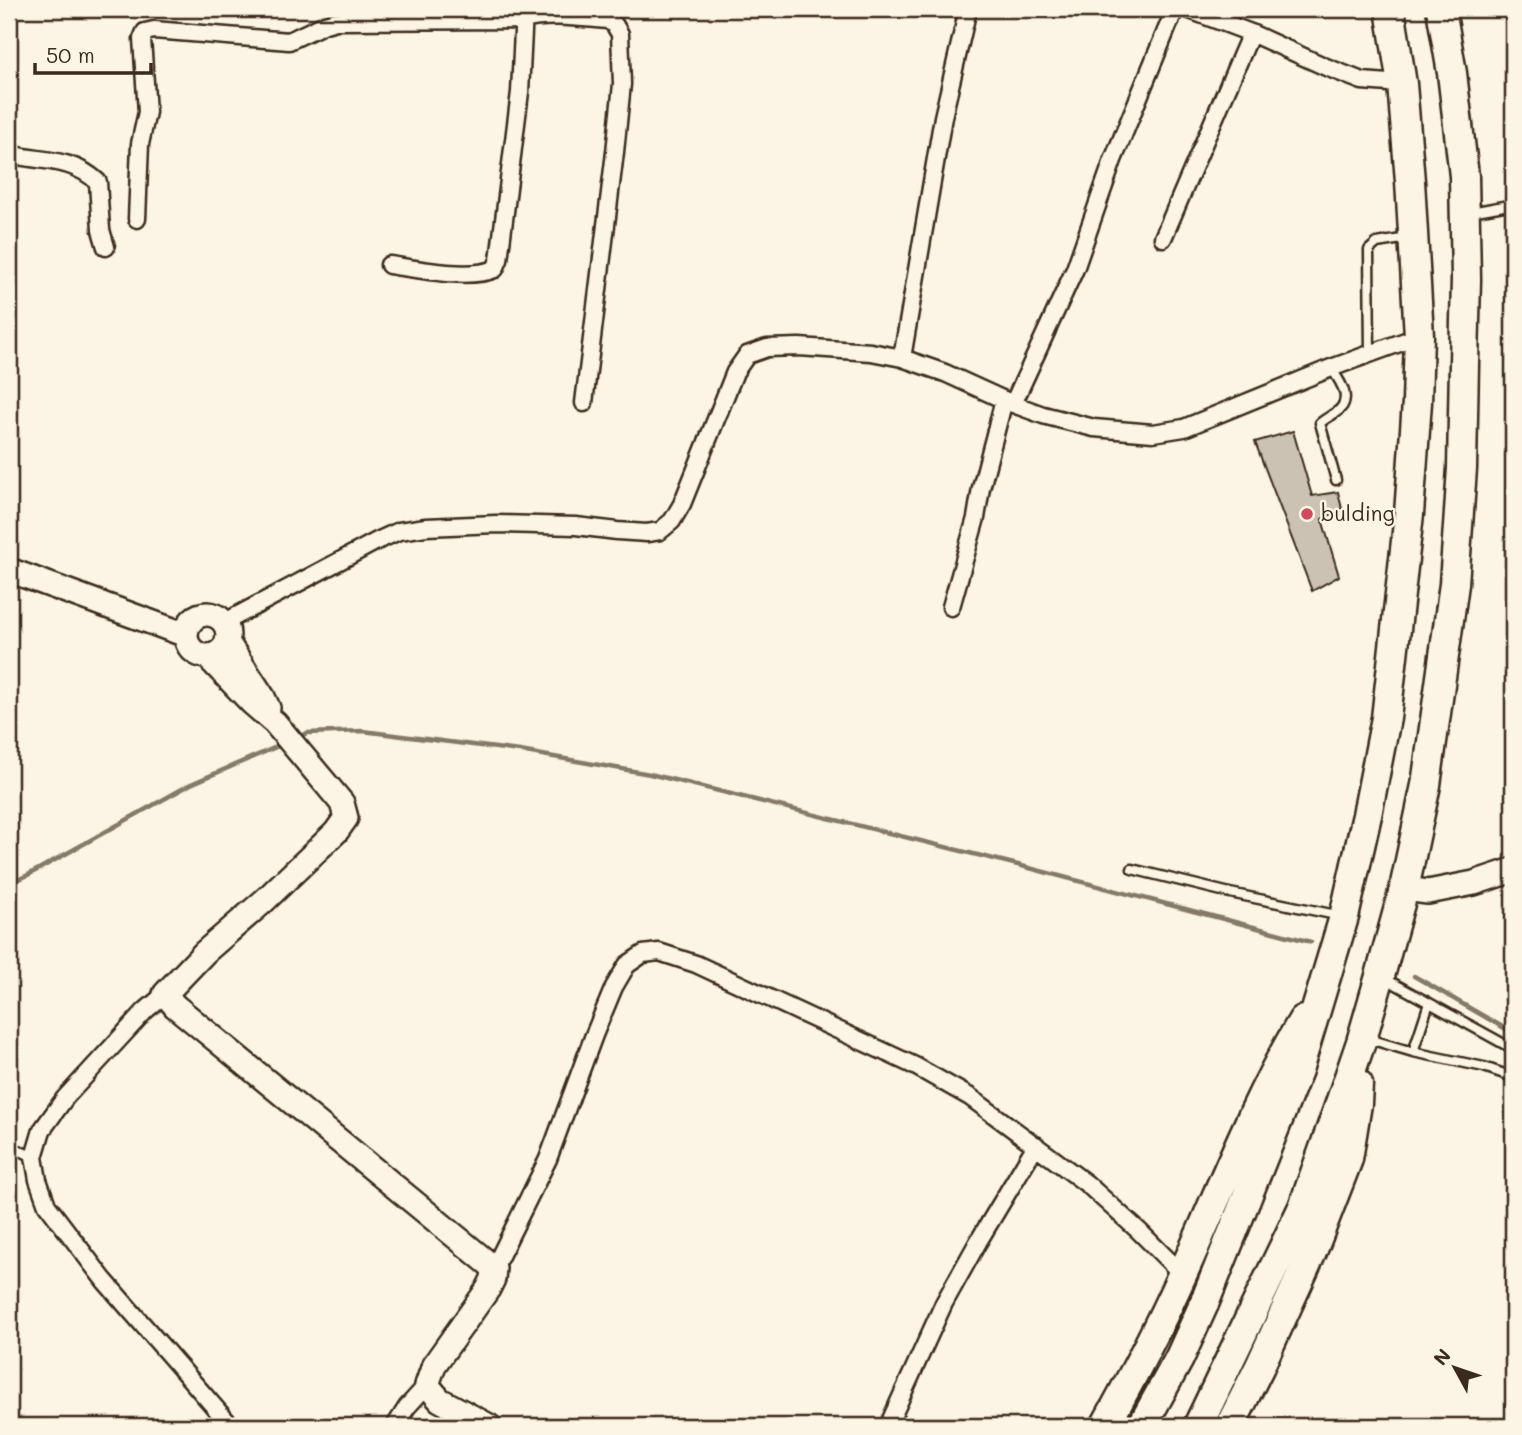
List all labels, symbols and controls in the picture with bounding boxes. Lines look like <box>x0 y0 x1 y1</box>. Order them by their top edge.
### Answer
scale bar <box>35 32 150 76</box>
text: 50 m <box>46 41 95 68</box>
place label: bulding <box>1321 499 1395 526</box>
marker: bulding <box>1299 506 1315 522</box>
north arrow <box>1420 1334 1490 1404</box>
text: N <box>1427 1343 1456 1370</box>

